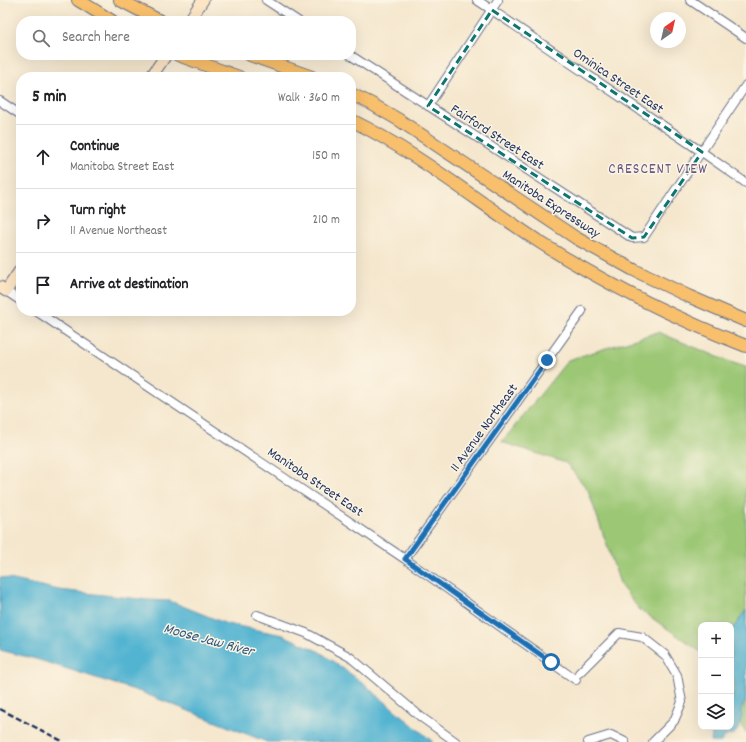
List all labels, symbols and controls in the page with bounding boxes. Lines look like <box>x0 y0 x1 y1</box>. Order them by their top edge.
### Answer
north arrow <box>650 12 686 48</box>
search box <box>16 16 356 60</box>
icon: search <box>30 27 52 49</box>
text: Search here <box>62 27 130 49</box>
street label: Ominica Street East <box>568 44 667 120</box>
text: 5 min <box>32 86 66 110</box>
text: Walk · 360 m <box>278 89 340 108</box>
street label: Fairford Street East <box>446 100 548 175</box>
text: Continue <box>70 136 119 158</box>
icon: ahead <box>32 146 54 168</box>
text: 150 m <box>312 147 340 166</box>
text: Manitoba Street East <box>70 158 174 177</box>
district label: CRESCENT VIEW <box>608 159 708 181</box>
street label: Manitoba Expressway <box>498 165 604 244</box>
text: Turn right <box>70 200 126 222</box>
icon: right <box>32 210 54 232</box>
text: 210 m <box>312 211 340 230</box>
text: 11 Avenue Northeast <box>70 222 167 241</box>
icon: arrive <box>32 274 54 296</box>
text: Arrive at destination <box>70 274 188 296</box>
route end <box>538 351 556 369</box>
street label: 11 Avenue Northeast <box>446 380 523 476</box>
street label: Manitoba Street East <box>263 443 367 522</box>
water label: Moose Jaw River <box>161 618 257 664</box>
map controls <box>698 622 734 730</box>
button: + <box>698 622 734 658</box>
route start <box>542 653 560 671</box>
button: − <box>698 658 734 694</box>
button: layers <box>698 694 734 730</box>

